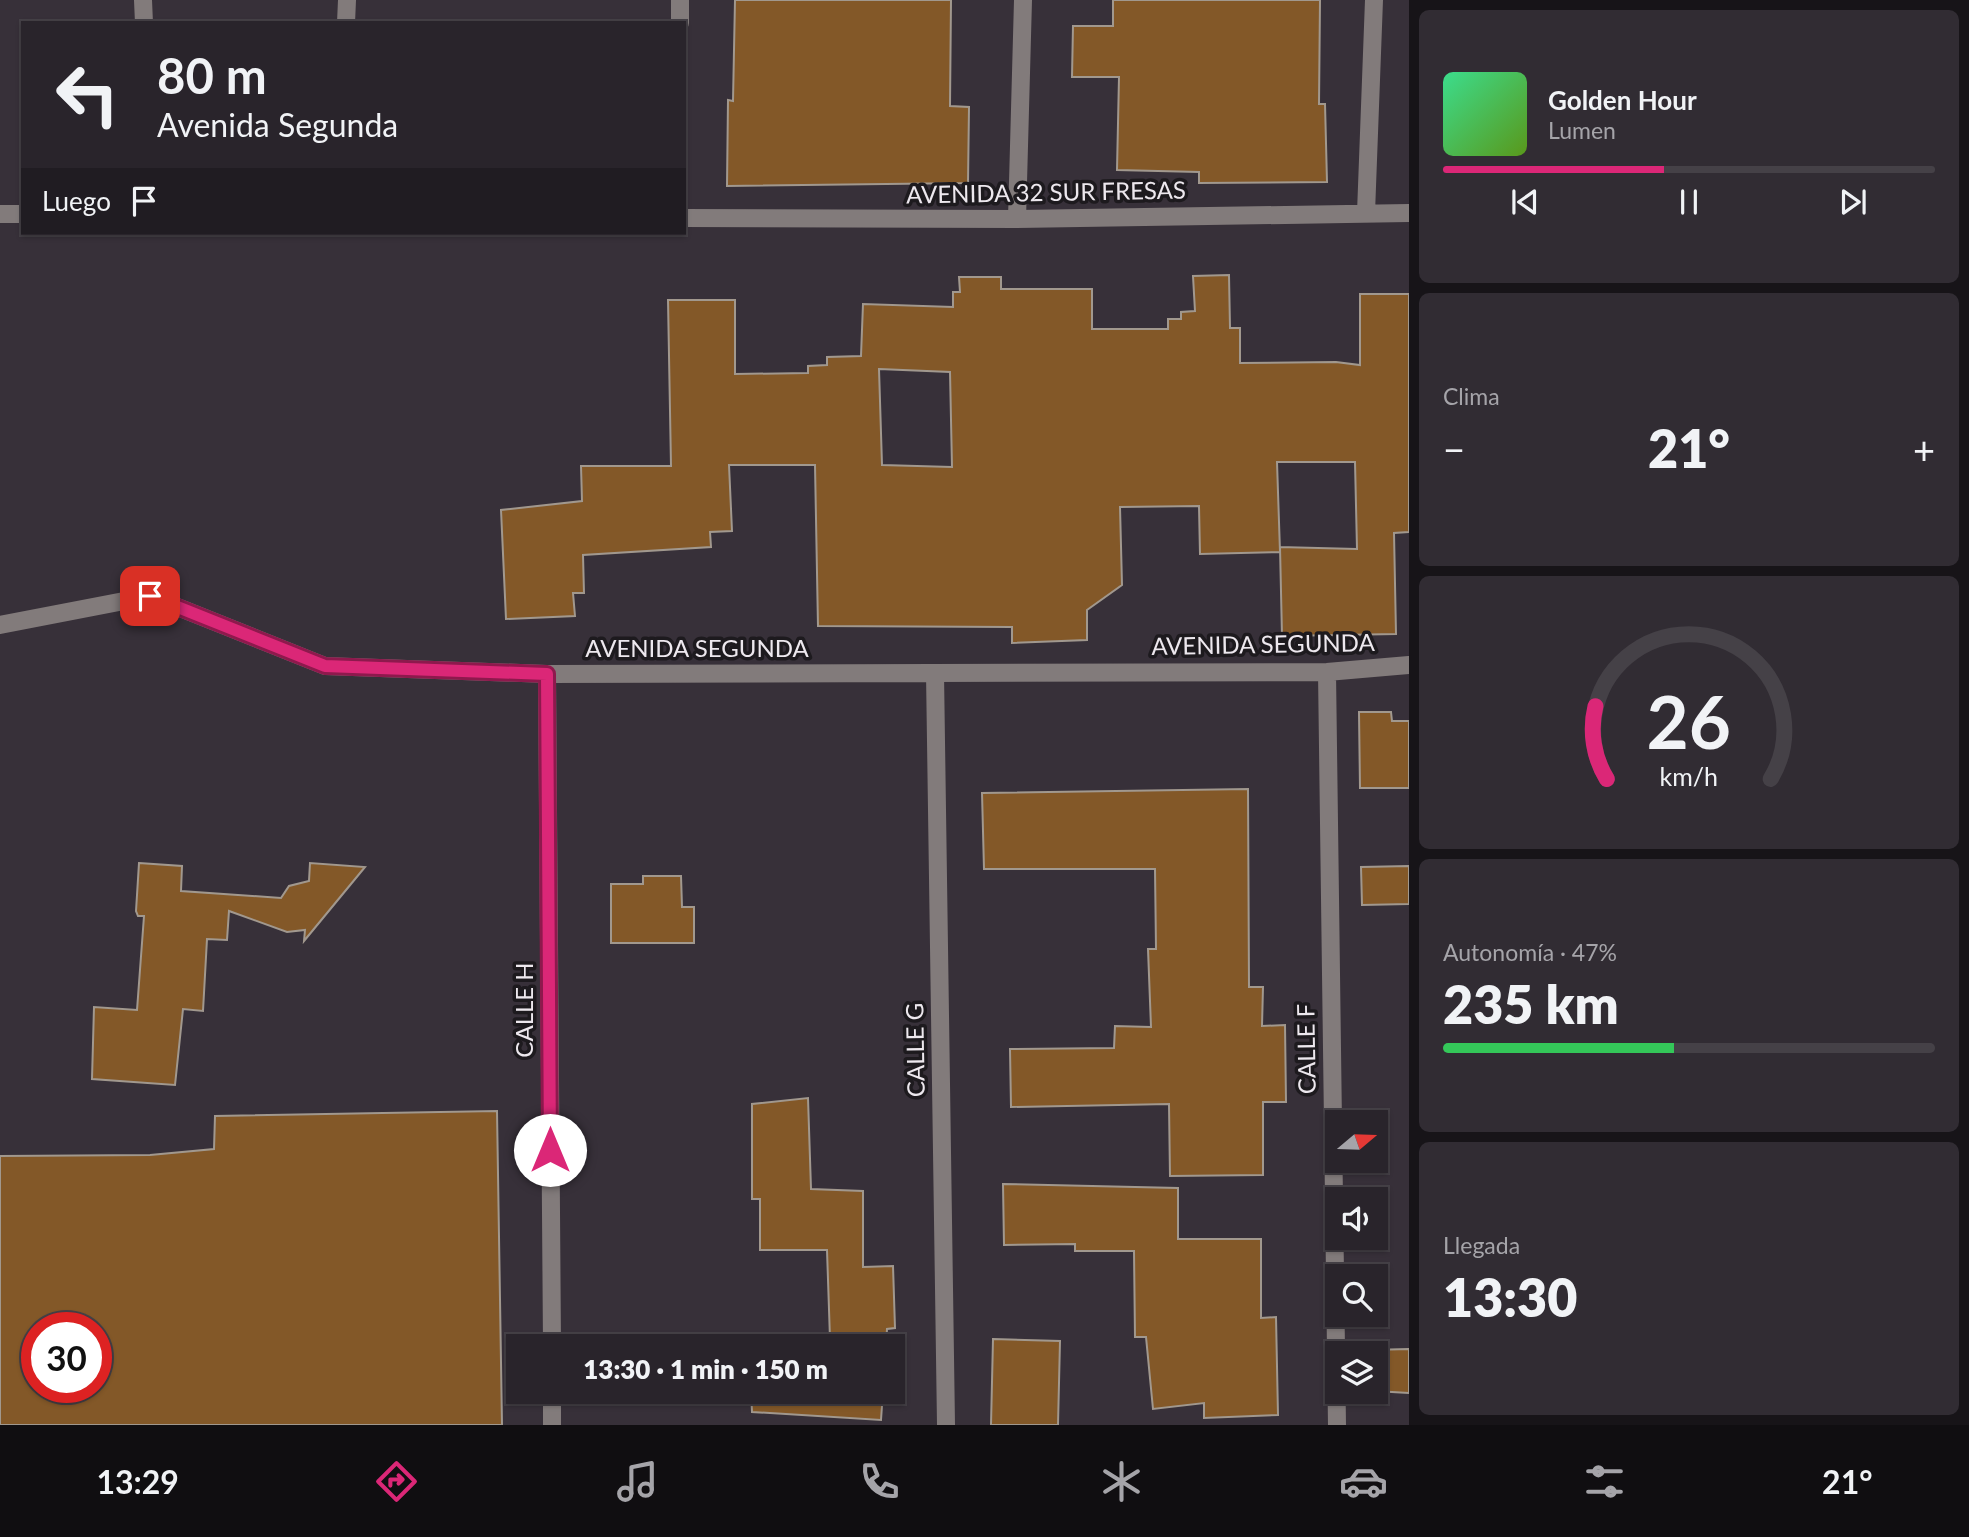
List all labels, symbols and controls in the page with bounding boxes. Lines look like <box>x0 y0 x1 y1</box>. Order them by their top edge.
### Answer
text: 80 m <box>157 46 267 104</box>
icon: left <box>42 49 133 140</box>
text: Golden Hour <box>1548 84 1697 116</box>
text: Avenida Segunda <box>157 105 398 144</box>
text: Lumen <box>1548 116 1616 144</box>
street label: AVENIDA 32 SUR FRESAS <box>906 175 1186 208</box>
icon: arrive <box>125 182 163 220</box>
icon: previous <box>1506 183 1544 221</box>
icon: pause <box>1670 183 1708 221</box>
icon: next <box>1834 183 1872 221</box>
text: Luego <box>42 185 111 217</box>
text: Clima <box>1443 382 1500 410</box>
text: 21° <box>1648 417 1730 479</box>
text: − <box>1443 426 1465 472</box>
text: + <box>1913 426 1935 472</box>
pin <box>120 566 180 626</box>
icon: arrive <box>131 577 169 615</box>
street label: AVENIDA SEGUNDA <box>1151 627 1376 660</box>
street label: AVENIDA SEGUNDA <box>585 633 810 662</box>
text: 26 <box>1647 677 1731 765</box>
text: km/h <box>1660 760 1718 790</box>
text: Autonomía · 47% <box>1443 938 1617 966</box>
street label: CALLE H <box>509 962 538 1058</box>
text: 235 km <box>1443 973 1619 1035</box>
street label: CALLE G <box>899 1003 930 1098</box>
street label: CALLE F <box>1290 1004 1321 1095</box>
north arrow <box>1325 1110 1388 1172</box>
map controls <box>1325 1110 1388 1404</box>
position arrow <box>513 1113 587 1187</box>
button: sound <box>1325 1187 1388 1250</box>
text: Llegada <box>1443 1231 1520 1259</box>
button: search <box>1325 1264 1388 1327</box>
text: 13:30 <box>1443 1266 1577 1328</box>
speed limit sign: 30 <box>21 1312 112 1403</box>
button: layers <box>1325 1341 1388 1404</box>
text: 13:30 · 1 min · 150 m <box>583 1353 828 1385</box>
icon: directions <box>372 1457 421 1506</box>
icon: music <box>613 1457 662 1506</box>
icon: phone <box>855 1457 904 1506</box>
icon: climate <box>1097 1457 1146 1506</box>
icon: car <box>1339 1457 1388 1506</box>
icon: filters <box>1580 1457 1629 1506</box>
text: 13:29 <box>96 1462 179 1501</box>
text: 21° <box>1822 1462 1873 1501</box>

